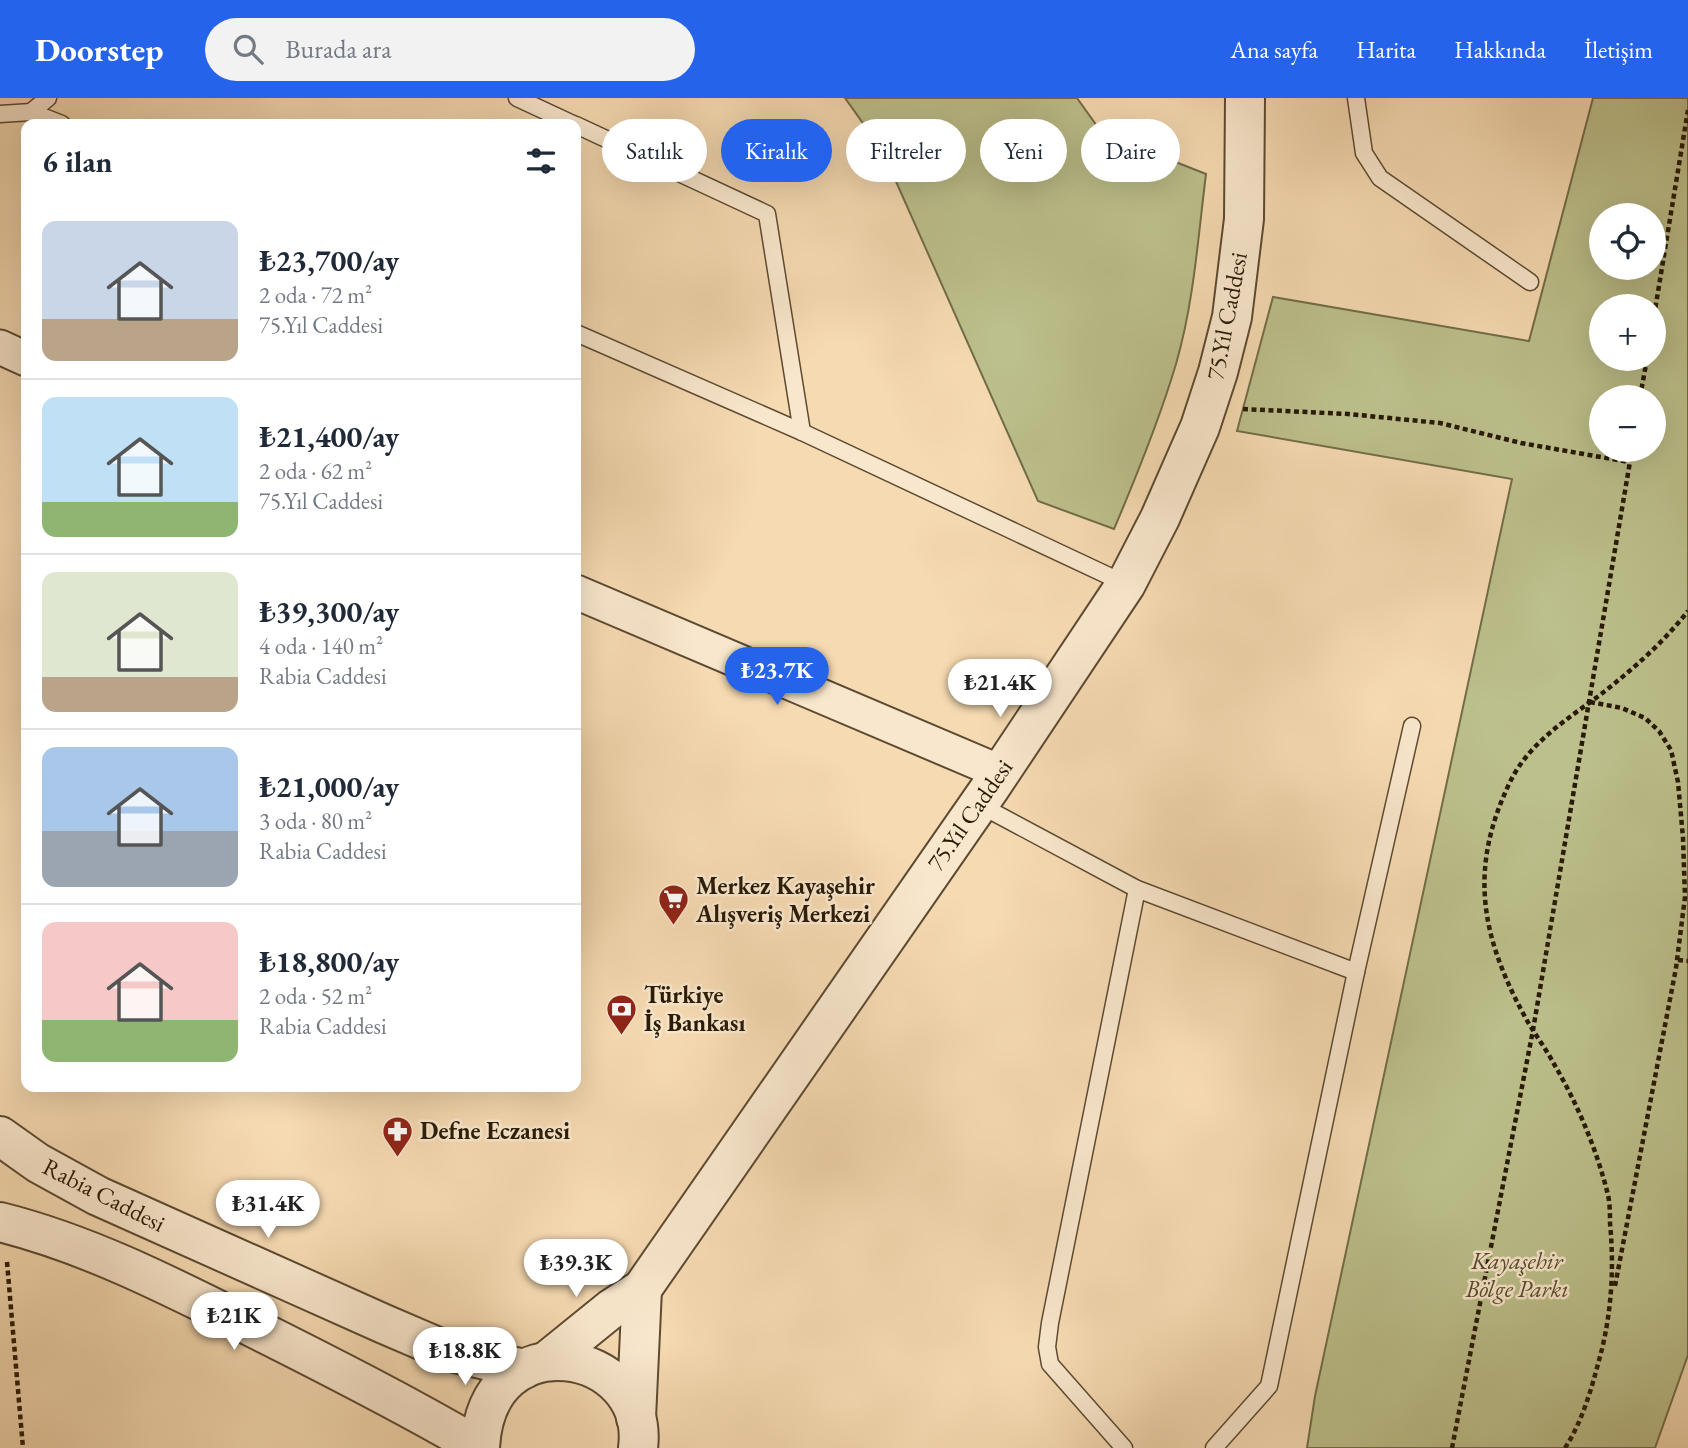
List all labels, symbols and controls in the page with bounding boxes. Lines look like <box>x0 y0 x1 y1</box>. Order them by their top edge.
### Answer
search box <box>205 18 695 81</box>
text: Doorstep <box>35 28 163 71</box>
icon: search <box>229 30 267 68</box>
text: Burada ara <box>285 32 392 66</box>
text: Ana sayfa <box>1230 34 1318 65</box>
text: Harita <box>1356 34 1416 65</box>
text: Hakkında <box>1454 34 1546 65</box>
text: İletişim <box>1584 34 1653 65</box>
chip: Satılık <box>602 119 707 182</box>
chip: Kiralık <box>721 119 832 182</box>
chip: Filtreler <box>846 119 966 182</box>
chip: Yeni <box>980 119 1067 182</box>
chip: Daire <box>1081 119 1180 182</box>
text: 6 ilan <box>42 142 113 181</box>
icon: filters <box>522 142 560 180</box>
map controls <box>1589 203 1666 462</box>
button: locate <box>1589 203 1666 280</box>
text: ₺23,700/ay <box>259 241 399 280</box>
icon: home <box>98 249 182 333</box>
street label: 75.Yıl Caddesi <box>1199 249 1254 382</box>
text: 2 oda · 72 m² <box>259 280 372 310</box>
button: + <box>1589 294 1666 371</box>
text: 75.Yıl Caddesi <box>259 310 383 340</box>
button: − <box>1589 385 1666 462</box>
text: ₺21,400/ay <box>259 417 399 456</box>
icon: home <box>98 425 182 509</box>
text: 2 oda · 62 m² <box>259 456 372 486</box>
text: 75.Yıl Caddesi <box>259 486 383 516</box>
text: ₺39,300/ay <box>259 592 399 631</box>
icon: home <box>98 600 182 684</box>
text: 4 oda · 140 m² <box>259 631 383 661</box>
pin: ₺23.7K <box>720 648 834 707</box>
text: ₺23.7K <box>741 655 813 685</box>
pin: ₺21.4K <box>943 660 1057 719</box>
text: Rabia Caddesi <box>259 661 387 691</box>
text: ₺21.4K <box>964 667 1036 697</box>
street label: 75.Yıl Caddesi <box>920 753 1019 877</box>
text: ₺21,000/ay <box>259 767 399 806</box>
icon: home <box>98 775 182 859</box>
text: 3 oda · 80 m² <box>259 806 372 836</box>
text: Rabia Caddesi <box>259 836 387 866</box>
place label: Merkez Kayaşehir Alışveriş Merkezi <box>695 870 875 929</box>
supermarket icon: Merkez Kayaşehir Alışveriş Merkezi <box>656 883 690 927</box>
text: ₺18,800/ay <box>259 942 399 981</box>
icon: home <box>98 950 182 1034</box>
place label: Türkiye İş Bankası <box>644 979 746 1038</box>
text: 2 oda · 52 m² <box>259 981 372 1011</box>
bank icon: Türkiye İş Bankası <box>604 992 638 1036</box>
text: Rabia Caddesi <box>259 1011 387 1041</box>
pharmacy icon: Defne Eczanesi <box>380 1114 414 1158</box>
place label: Defne Eczanesi <box>420 1115 570 1146</box>
street label: Rabia Caddesi <box>38 1151 171 1239</box>
pin: ₺31.4K <box>211 1180 325 1240</box>
text: ₺31.4K <box>232 1188 304 1218</box>
pin: ₺39.3K <box>519 1240 633 1299</box>
park label: Kayaşehir Bölge Parkı <box>1464 1245 1569 1304</box>
text: ₺39.3K <box>540 1247 612 1277</box>
pin: ₺21K <box>193 1292 275 1352</box>
text: ₺21K <box>207 1300 261 1330</box>
pin: ₺18.8K <box>408 1328 522 1387</box>
text: ₺18.8K <box>429 1335 501 1365</box>

